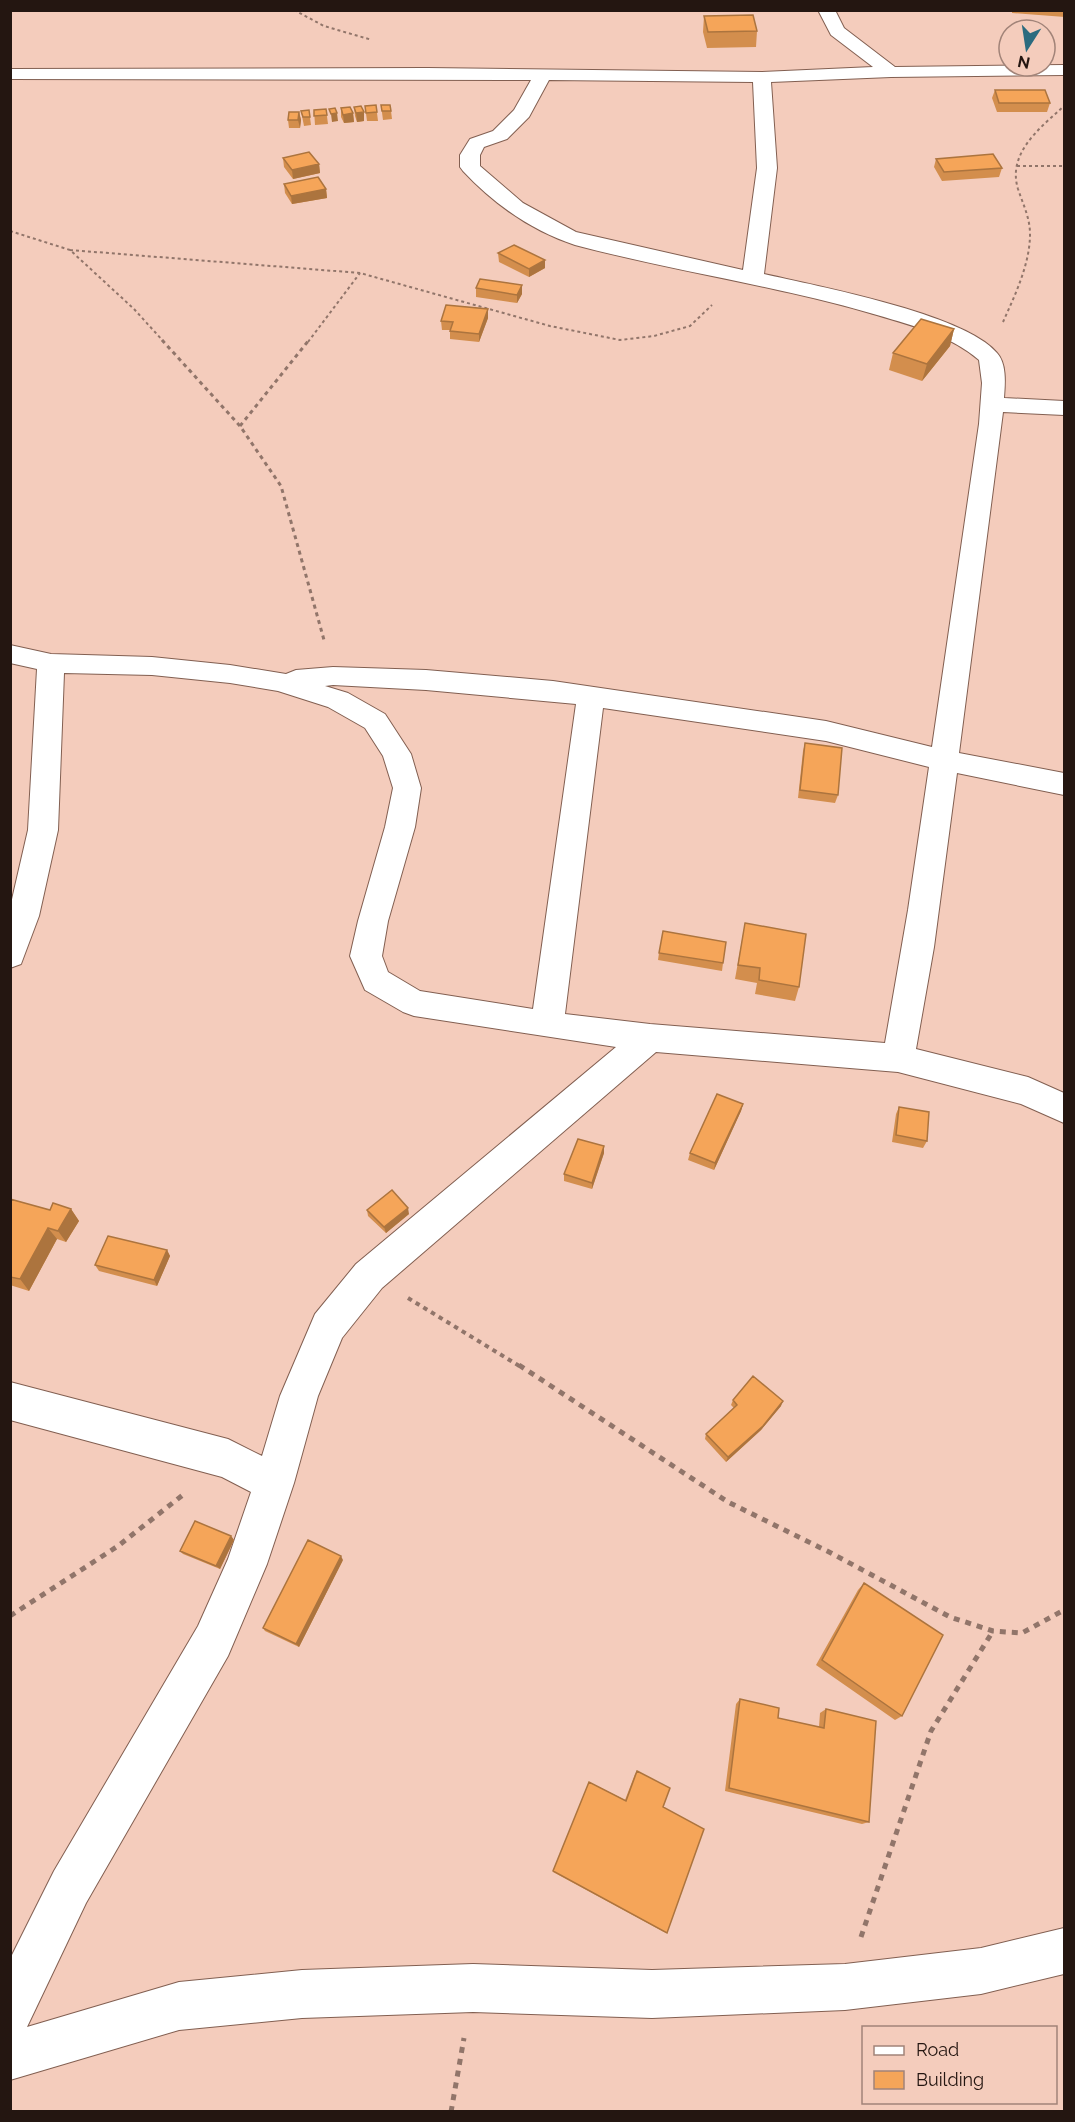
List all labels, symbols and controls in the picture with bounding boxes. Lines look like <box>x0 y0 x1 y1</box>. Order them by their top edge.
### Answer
north arrow <box>997 18 1057 78</box>
text: N <box>1016 52 1032 73</box>
legend <box>862 2026 1057 2104</box>
text: Road <box>916 2039 959 2060</box>
text: Building <box>916 2069 984 2090</box>

